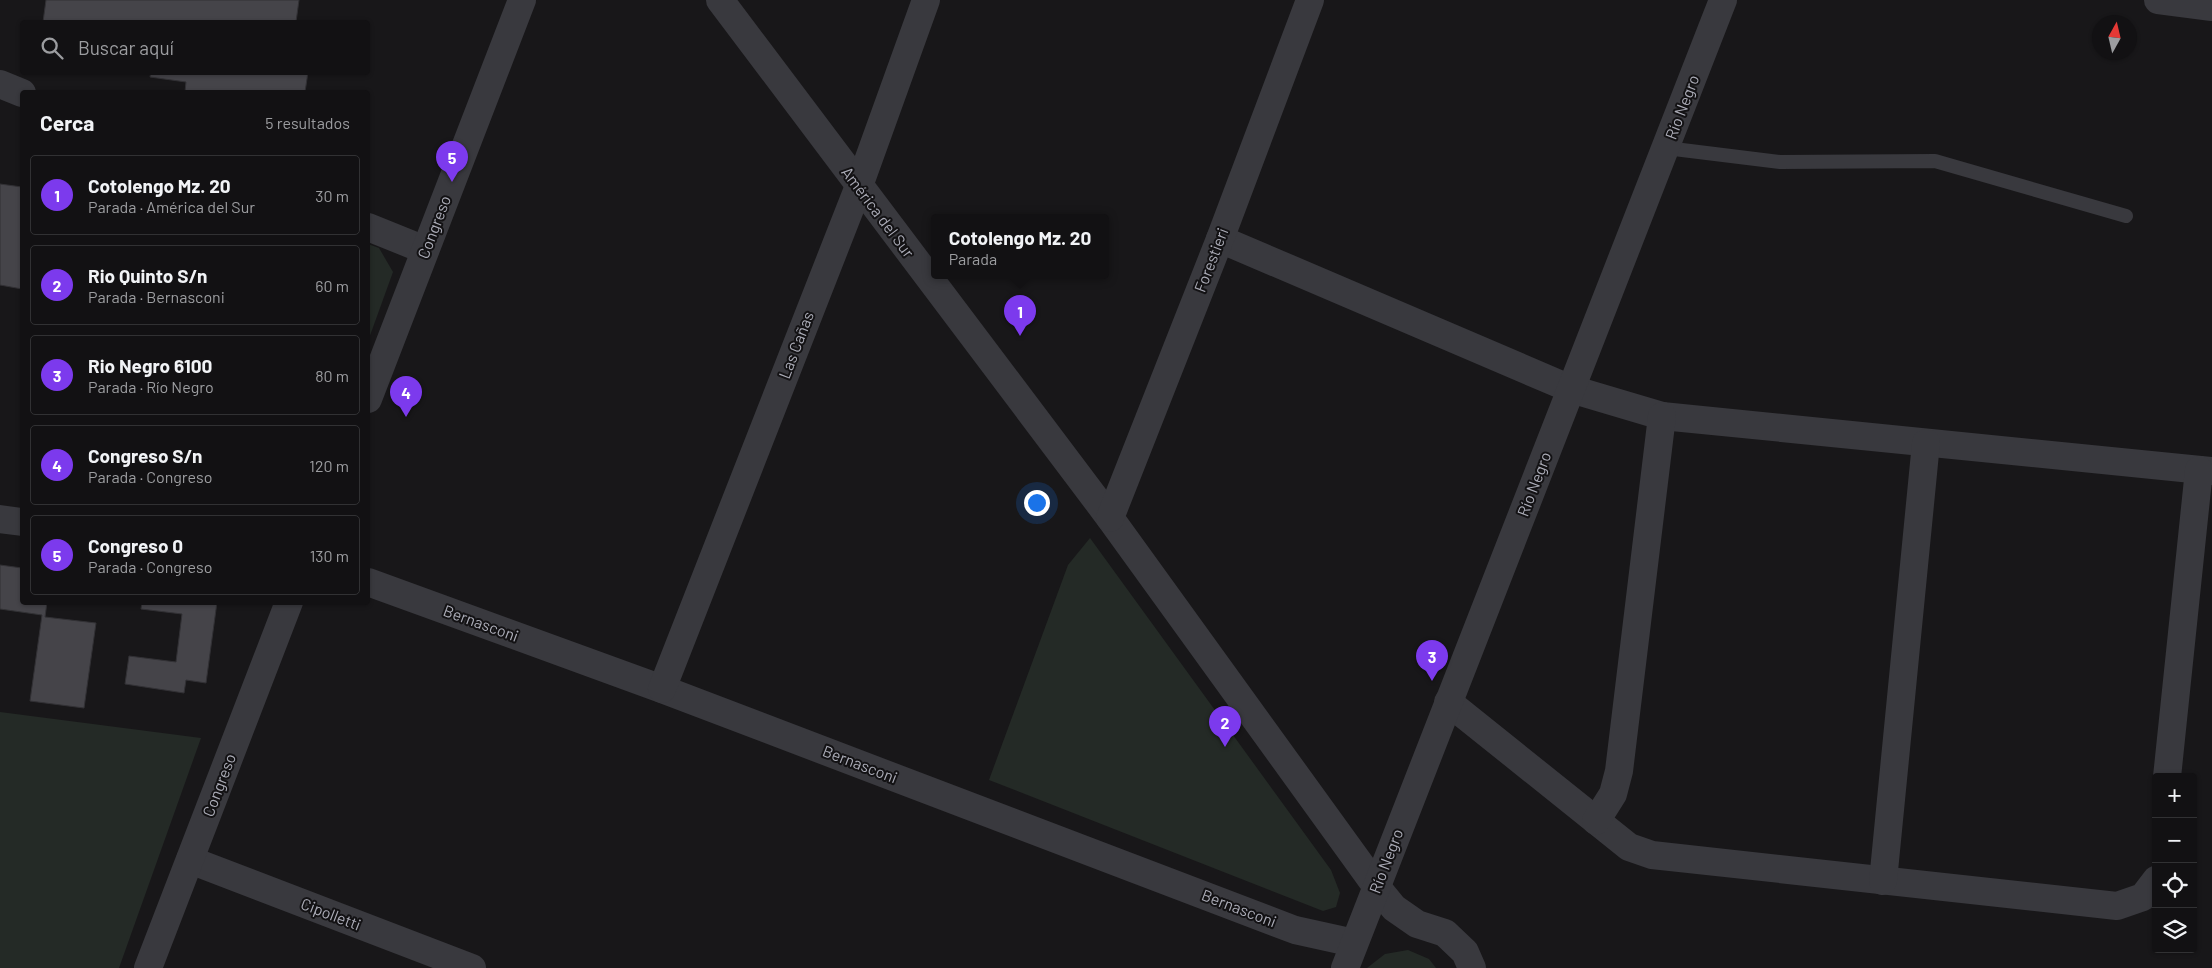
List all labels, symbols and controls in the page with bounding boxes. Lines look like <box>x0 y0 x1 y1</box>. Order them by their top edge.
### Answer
north arrow <box>2092 15 2137 60</box>
search box <box>20 20 370 75</box>
icon: search <box>38 34 66 62</box>
text: Buscar aquí <box>78 36 174 59</box>
street label: Río Negro <box>1661 72 1702 142</box>
text: Cerca <box>40 110 94 135</box>
text: 5 resultados <box>265 113 350 132</box>
pin: 5 <box>436 141 468 182</box>
street label: América del Sur <box>838 163 919 261</box>
text: Cotolengo Mz. 20 <box>88 174 231 197</box>
text: 1 <box>54 186 60 205</box>
text: 30 m <box>315 186 349 205</box>
street label: Congreso <box>413 193 454 261</box>
text: Parada · América del Sur <box>88 197 255 216</box>
popup <box>931 214 1109 279</box>
street label: Forestieri <box>1190 225 1231 295</box>
text: Cotolengo Mz. 20 <box>949 226 1091 249</box>
text: Parada <box>949 249 997 268</box>
text: Rio Quinto S/n <box>88 264 207 287</box>
text: 2 <box>53 276 61 295</box>
text: 60 m <box>315 276 349 295</box>
text: Parada · Bernasconi <box>88 287 225 306</box>
pin: 1 <box>1004 295 1036 336</box>
street label: Las Cañas <box>774 309 817 381</box>
text: Rio Negro 6100 <box>88 354 212 377</box>
text: 3 <box>53 366 61 385</box>
text: 80 m <box>315 366 349 385</box>
pin: 4 <box>390 376 422 417</box>
text: Parada · Río Negro <box>88 377 214 396</box>
text: Congreso S/n <box>88 444 202 467</box>
street label: Río Negro <box>1513 449 1554 519</box>
text: 4 <box>52 456 62 475</box>
text: 120 m <box>309 456 349 475</box>
text: Parada · Congreso <box>88 467 212 486</box>
your location <box>1024 490 1050 516</box>
text: Congreso 0 <box>88 534 183 557</box>
text: 5 <box>53 546 61 565</box>
text: 130 m <box>310 546 349 565</box>
text: Parada · Congreso <box>88 557 212 576</box>
street label: Bernasconi <box>441 600 521 645</box>
pin: 3 <box>1416 640 1448 681</box>
pin: 2 <box>1209 706 1241 747</box>
street label: Bernasconi <box>820 741 900 786</box>
street label: Congreso <box>198 751 239 819</box>
map controls <box>2152 773 2197 953</box>
button: + <box>2152 773 2197 818</box>
button: − <box>2152 818 2197 863</box>
street label: Río Negro <box>1365 826 1406 896</box>
button: locate <box>2152 863 2197 908</box>
street label: Bernasconi <box>1199 885 1279 930</box>
street label: Cipolletti <box>298 893 364 934</box>
button: layers <box>2152 908 2197 953</box>

